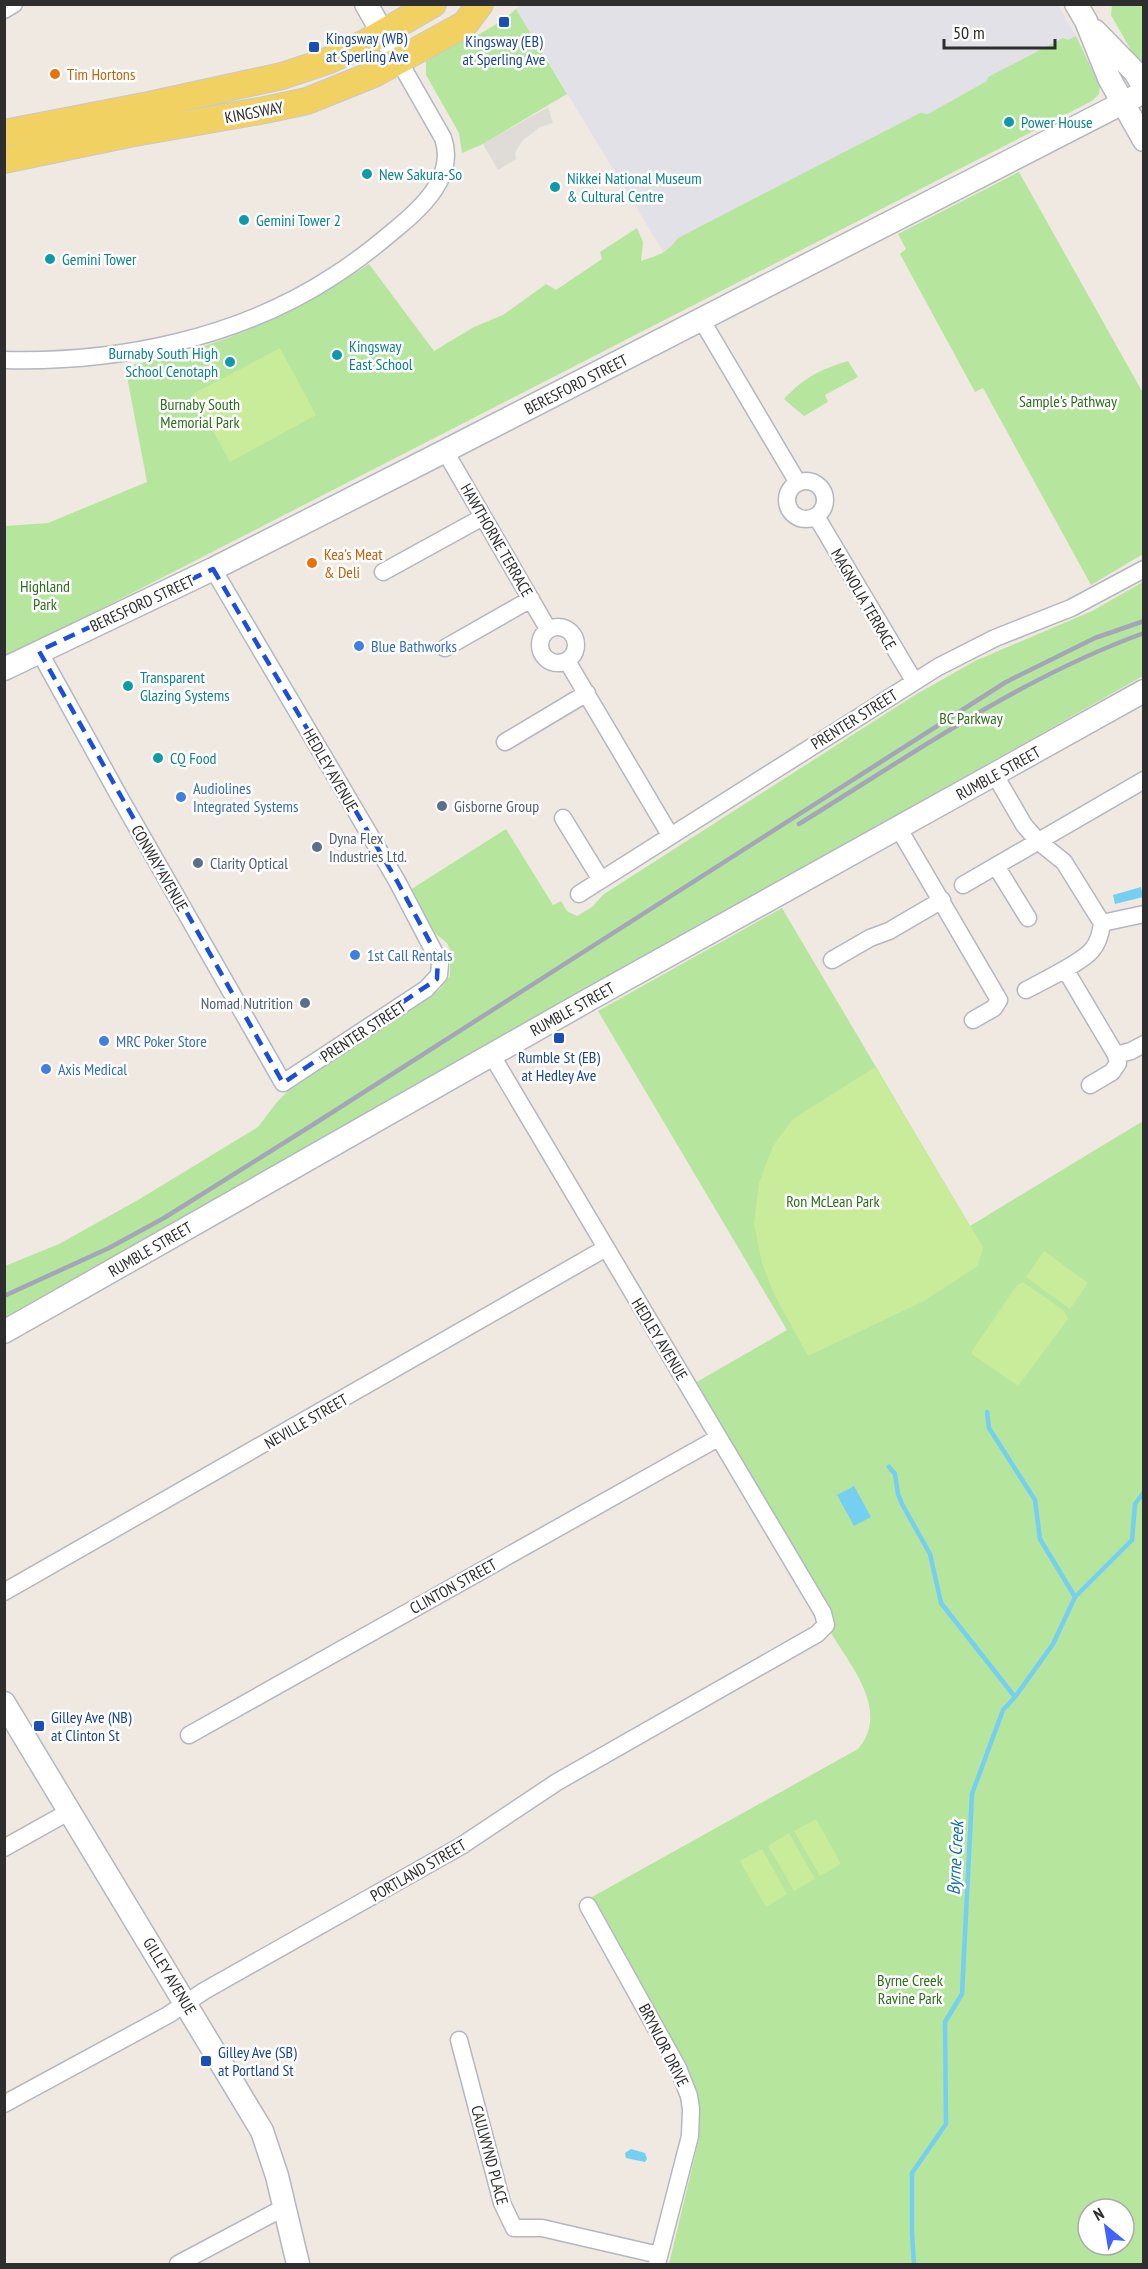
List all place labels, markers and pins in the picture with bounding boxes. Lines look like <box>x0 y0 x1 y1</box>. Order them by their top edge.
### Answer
marker: Kingsway (EB) at Sperling Ave <box>497 15 511 29</box>
place label: Kingsway (WB) at Sperling Ave <box>326 28 409 66</box>
place label: Kingsway (EB) at Sperling Ave <box>463 31 545 69</box>
marker: Kingsway (WB) at Sperling Ave <box>307 40 321 54</box>
place label: Tim Hortons <box>67 64 135 84</box>
marker: Tim Hortons <box>48 67 62 81</box>
place label: Power House <box>1021 112 1093 132</box>
marker: Power House <box>1002 115 1016 129</box>
place label: New Sakura-So <box>379 164 462 184</box>
marker: New Sakura-So <box>360 167 374 181</box>
place label: Nikkei National Museum & Cultural Centre <box>567 168 702 206</box>
marker: Nikkei National Museum & Cultural Centre <box>548 180 562 194</box>
place label: Gemini Tower 2 <box>256 210 341 230</box>
marker: Gemini Tower 2 <box>237 213 251 227</box>
place label: Gemini Tower <box>62 249 137 269</box>
marker: Gemini Tower <box>43 252 57 266</box>
place label: Kingsway East School <box>349 336 413 374</box>
place label: Burnaby South High School Cenotaph <box>108 343 218 381</box>
marker: Kingsway East School <box>330 348 344 362</box>
marker: Burnaby South High School Cenotaph <box>223 355 237 369</box>
place label: Kea's Meat & Deli <box>324 544 383 582</box>
marker: Kea's Meat & Deli <box>305 556 319 570</box>
place label: Blue Bathworks <box>371 636 457 656</box>
marker: Blue Bathworks <box>352 639 366 653</box>
place label: Transparent Glazing Systems <box>140 667 230 705</box>
marker: Transparent Glazing Systems <box>121 679 135 693</box>
place label: CQ Food <box>170 748 217 768</box>
marker: CQ Food <box>151 751 165 765</box>
place label: Audiolines Integrated Systems <box>193 778 298 816</box>
marker: Audiolines Integrated Systems <box>174 790 188 804</box>
place label: Gisborne Group <box>454 796 539 816</box>
marker: Gisborne Group <box>435 799 449 813</box>
place label: Dyna Flex Industries Ltd. <box>329 828 407 866</box>
marker: Dyna Flex Industries Ltd. <box>310 840 324 854</box>
place label: Clarity Optical <box>210 853 288 873</box>
marker: Clarity Optical <box>191 856 205 870</box>
place label: 1st Call Rentals <box>367 945 452 965</box>
marker: 1st Call Rentals <box>348 948 362 962</box>
place label: Nomad Nutrition <box>201 993 293 1013</box>
marker: Nomad Nutrition <box>298 996 312 1010</box>
place label: MRC Poker Store <box>116 1031 207 1051</box>
marker: Rumble St (EB) at Hedley Ave <box>552 1031 566 1045</box>
marker: MRC Poker Store <box>97 1034 111 1048</box>
place label: Rumble St (EB) at Hedley Ave <box>518 1047 600 1085</box>
place label: Axis Medical <box>58 1059 127 1079</box>
marker: Axis Medical <box>39 1062 53 1076</box>
place label: Gilley Ave (NB) at Clinton St <box>51 1707 132 1745</box>
marker: Gilley Ave (NB) at Clinton St <box>32 1719 46 1733</box>
place label: Gilley Ave (SB) at Portland St <box>218 2042 297 2080</box>
marker: Gilley Ave (SB) at Portland St <box>199 2054 213 2068</box>

